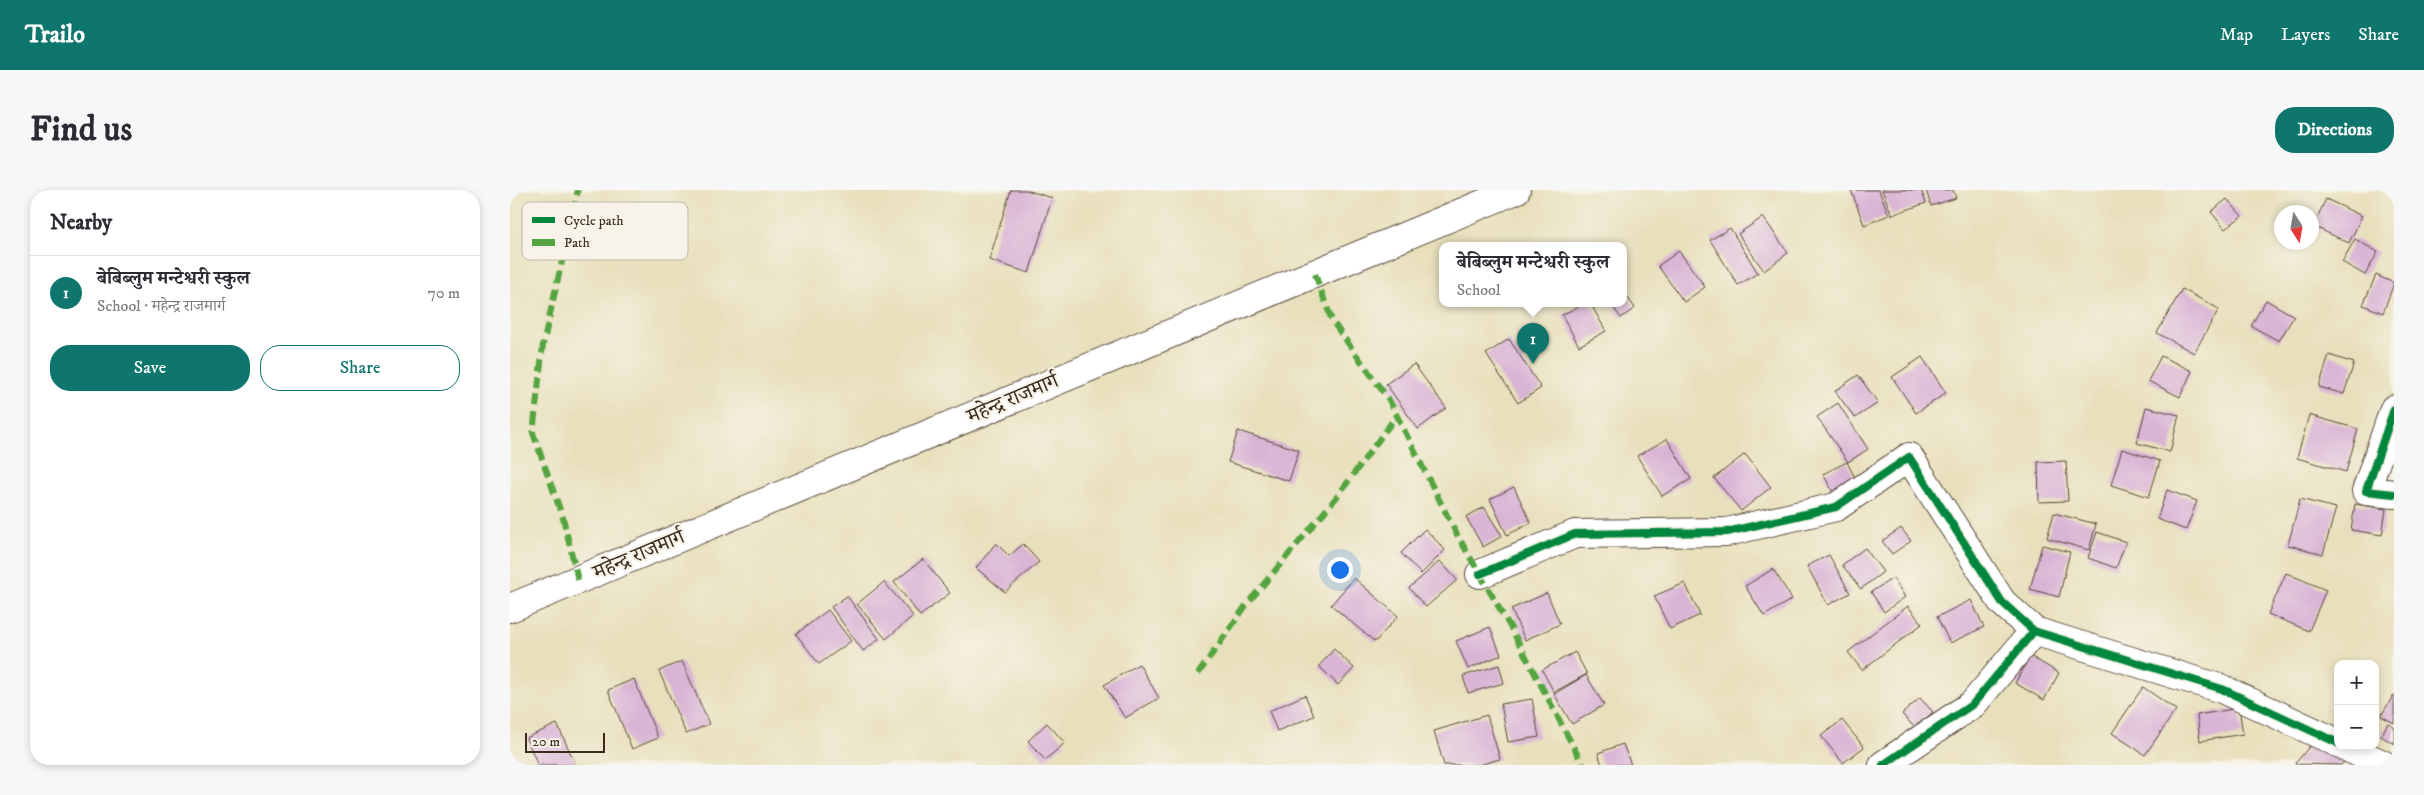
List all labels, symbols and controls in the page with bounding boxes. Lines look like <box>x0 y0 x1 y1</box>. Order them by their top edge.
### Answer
text: Trailo <box>25 20 85 50</box>
text: Map <box>2220 24 2253 46</box>
text: Layers <box>2281 24 2330 46</box>
text: Share <box>2358 24 2399 46</box>
button: Directions <box>2275 107 2394 153</box>
text: Find us <box>30 108 132 152</box>
legend <box>522 202 688 260</box>
north arrow <box>2274 205 2319 250</box>
text: Nearby <box>50 210 112 236</box>
text: Cycle path <box>564 212 624 230</box>
text: Path <box>564 234 591 252</box>
popup <box>1439 242 1627 307</box>
text: बेबिब्लुम मन्टेश्वरी स्कुल <box>1457 251 1609 274</box>
text: बेबिब्लुम मन्टेश्वरी स्कुल <box>97 267 250 290</box>
text: School <box>1457 280 1501 300</box>
text: 1 <box>63 283 69 303</box>
text: 70 m <box>428 283 460 303</box>
text: School · महेन्द्र राजमार्ग <box>97 296 225 316</box>
pin: 1 <box>1517 323 1549 364</box>
button: Save <box>50 345 250 391</box>
button: Share <box>260 345 460 391</box>
street label: महेन्द्र राजमार्ग <box>962 368 1063 430</box>
street label: महेन्द्र राजमार्ग <box>588 524 689 586</box>
your location <box>1327 557 1353 583</box>
map controls <box>2334 660 2379 750</box>
button: + <box>2334 660 2379 705</box>
button: − <box>2334 705 2379 750</box>
scale bar <box>525 730 605 753</box>
text: 20 m <box>532 733 560 751</box>

